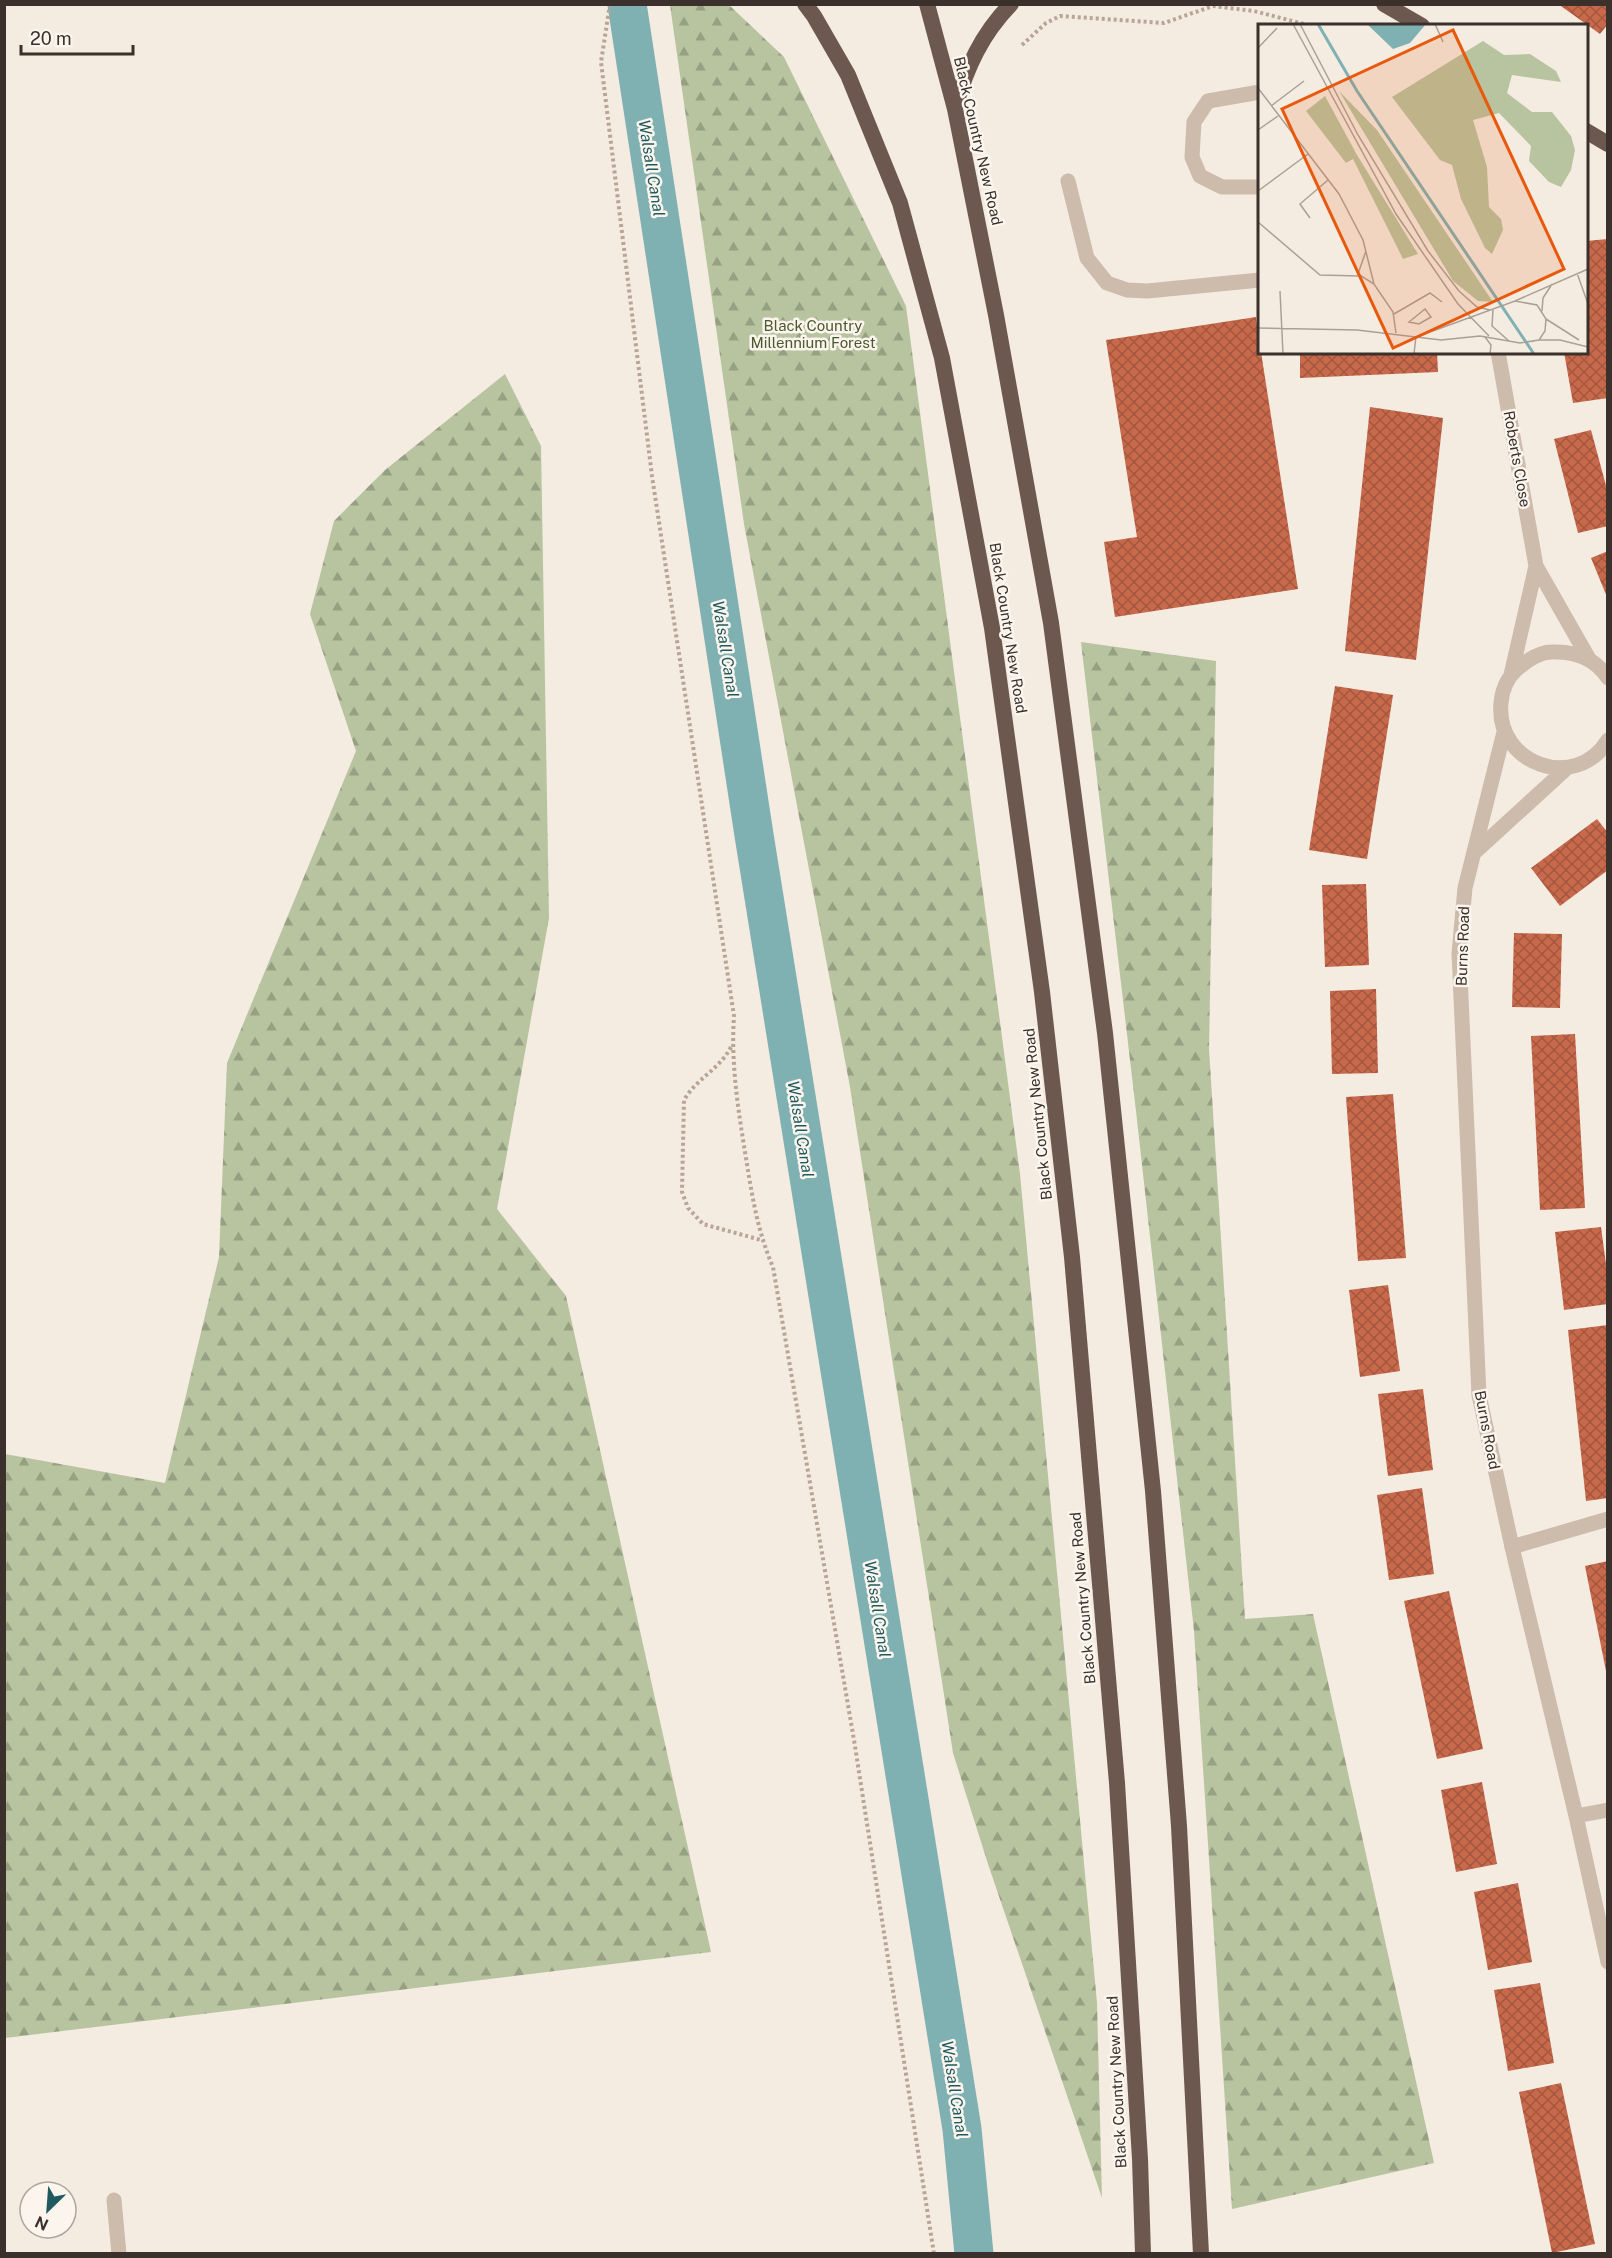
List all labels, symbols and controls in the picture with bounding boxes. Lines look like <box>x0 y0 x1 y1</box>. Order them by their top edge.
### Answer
scale bar <box>21 18 134 56</box>
inset map <box>1258 24 1588 354</box>
text: 20 m <box>30 28 72 49</box>
street label: Black Country New Road <box>951 55 1006 227</box>
water label: Walsall Canal <box>634 118 669 218</box>
park label: Black Country Millennium Forest <box>750 317 876 351</box>
street label: Roberts Close <box>1501 409 1534 508</box>
street label: Black Country New Road <box>987 541 1030 715</box>
water label: Walsall Canal <box>708 599 743 699</box>
street label: Burns Road <box>1453 906 1472 986</box>
street label: Black Country New Road <box>1020 1027 1055 1201</box>
water label: Walsall Canal <box>783 1079 818 1179</box>
street label: Burns Road <box>1472 1389 1503 1471</box>
street label: Black Country New Road <box>1067 1511 1098 1685</box>
water label: Walsall Canal <box>860 1559 895 1659</box>
street label: Black Country New Road <box>1103 1995 1130 2169</box>
water label: Walsall Canal <box>937 2039 972 2139</box>
north arrow <box>18 2180 78 2240</box>
text: N <box>32 2212 52 2234</box>

